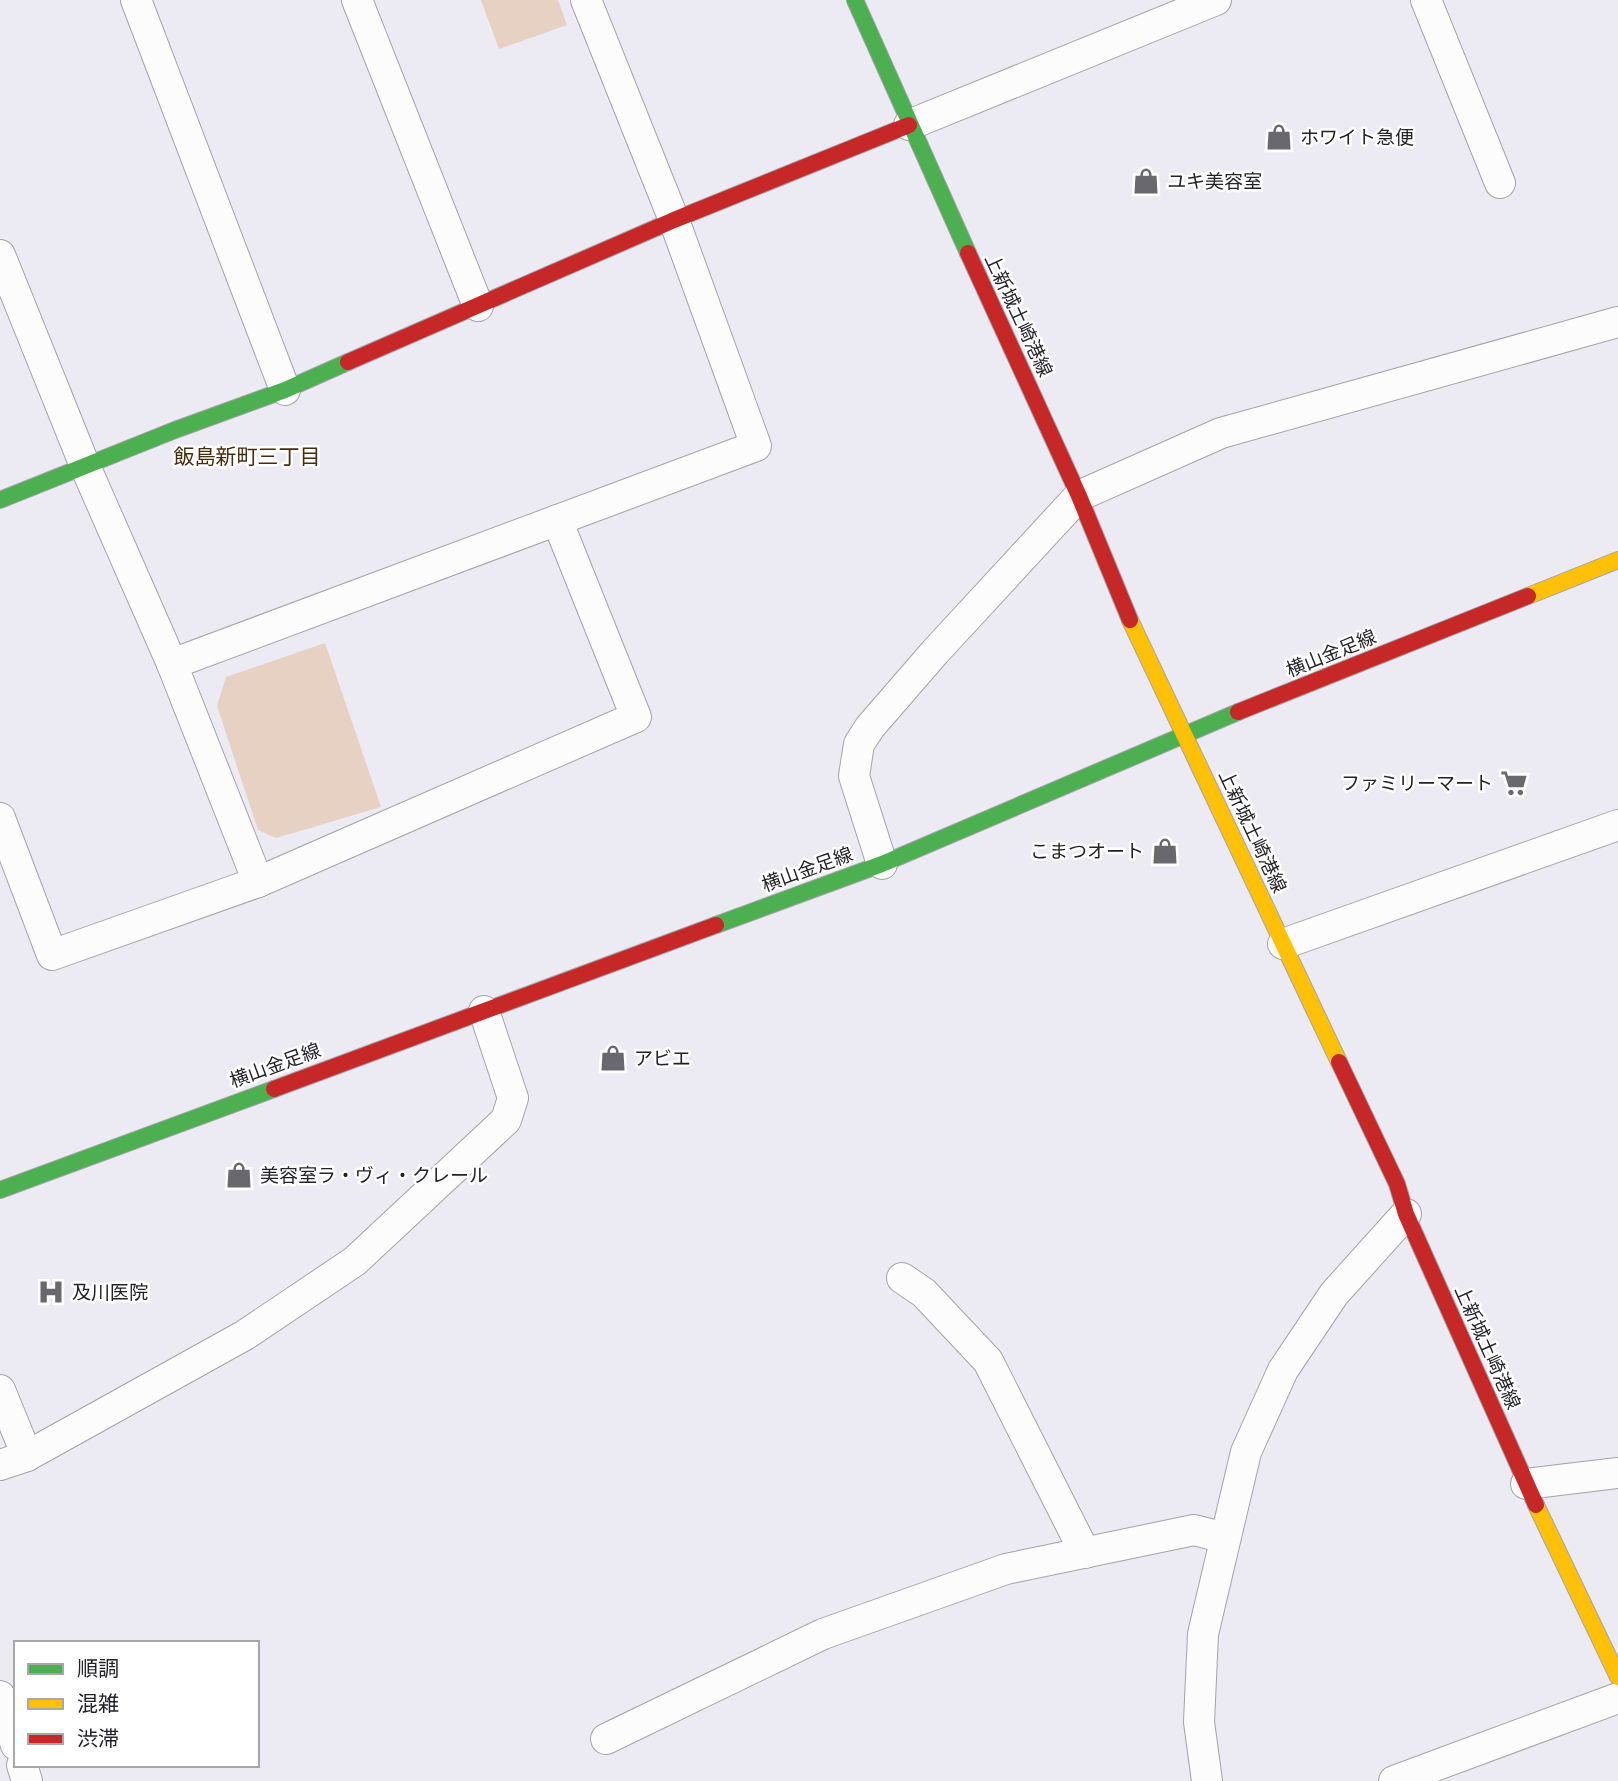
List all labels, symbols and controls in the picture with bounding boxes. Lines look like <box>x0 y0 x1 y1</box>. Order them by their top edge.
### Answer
shop icon: ホワイト急便 <box>1264 122 1294 152</box>
place label: ホワイト急便 <box>1300 125 1414 148</box>
shop icon: ユキ美容室 <box>1131 166 1161 196</box>
place label: ユキ美容室 <box>1167 169 1262 192</box>
street label: 上新城土崎港線 <box>981 250 1058 380</box>
district label: 飯島新町三丁目 <box>174 443 321 468</box>
street label: 横山金足線 <box>1282 624 1379 681</box>
street label: 上新城土崎港線 <box>1215 766 1292 896</box>
supermarket icon: ファミリーマート <box>1499 768 1529 798</box>
place label: ファミリーマート <box>1341 771 1493 794</box>
shop icon: こまつオート <box>1150 836 1180 866</box>
place label: こまつオート <box>1030 839 1144 862</box>
street label: 横山金足線 <box>758 841 855 896</box>
street label: 横山金足線 <box>226 1037 323 1092</box>
shop icon: アビエ <box>598 1043 628 1073</box>
place label: アビエ <box>634 1046 691 1069</box>
shop icon: 美容室ラ・ヴィ・クレール <box>224 1160 254 1190</box>
place label: 美容室ラ・ヴィ・クレール <box>260 1163 488 1186</box>
hospital icon: 及川医院 <box>36 1277 66 1307</box>
place label: 及川医院 <box>72 1280 148 1303</box>
street label: 上新城土崎港線 <box>1451 1281 1526 1412</box>
legend <box>14 1641 259 1767</box>
text: 順調 <box>77 1655 119 1680</box>
text: 混雑 <box>77 1690 119 1715</box>
text: 渋滞 <box>77 1725 119 1750</box>

